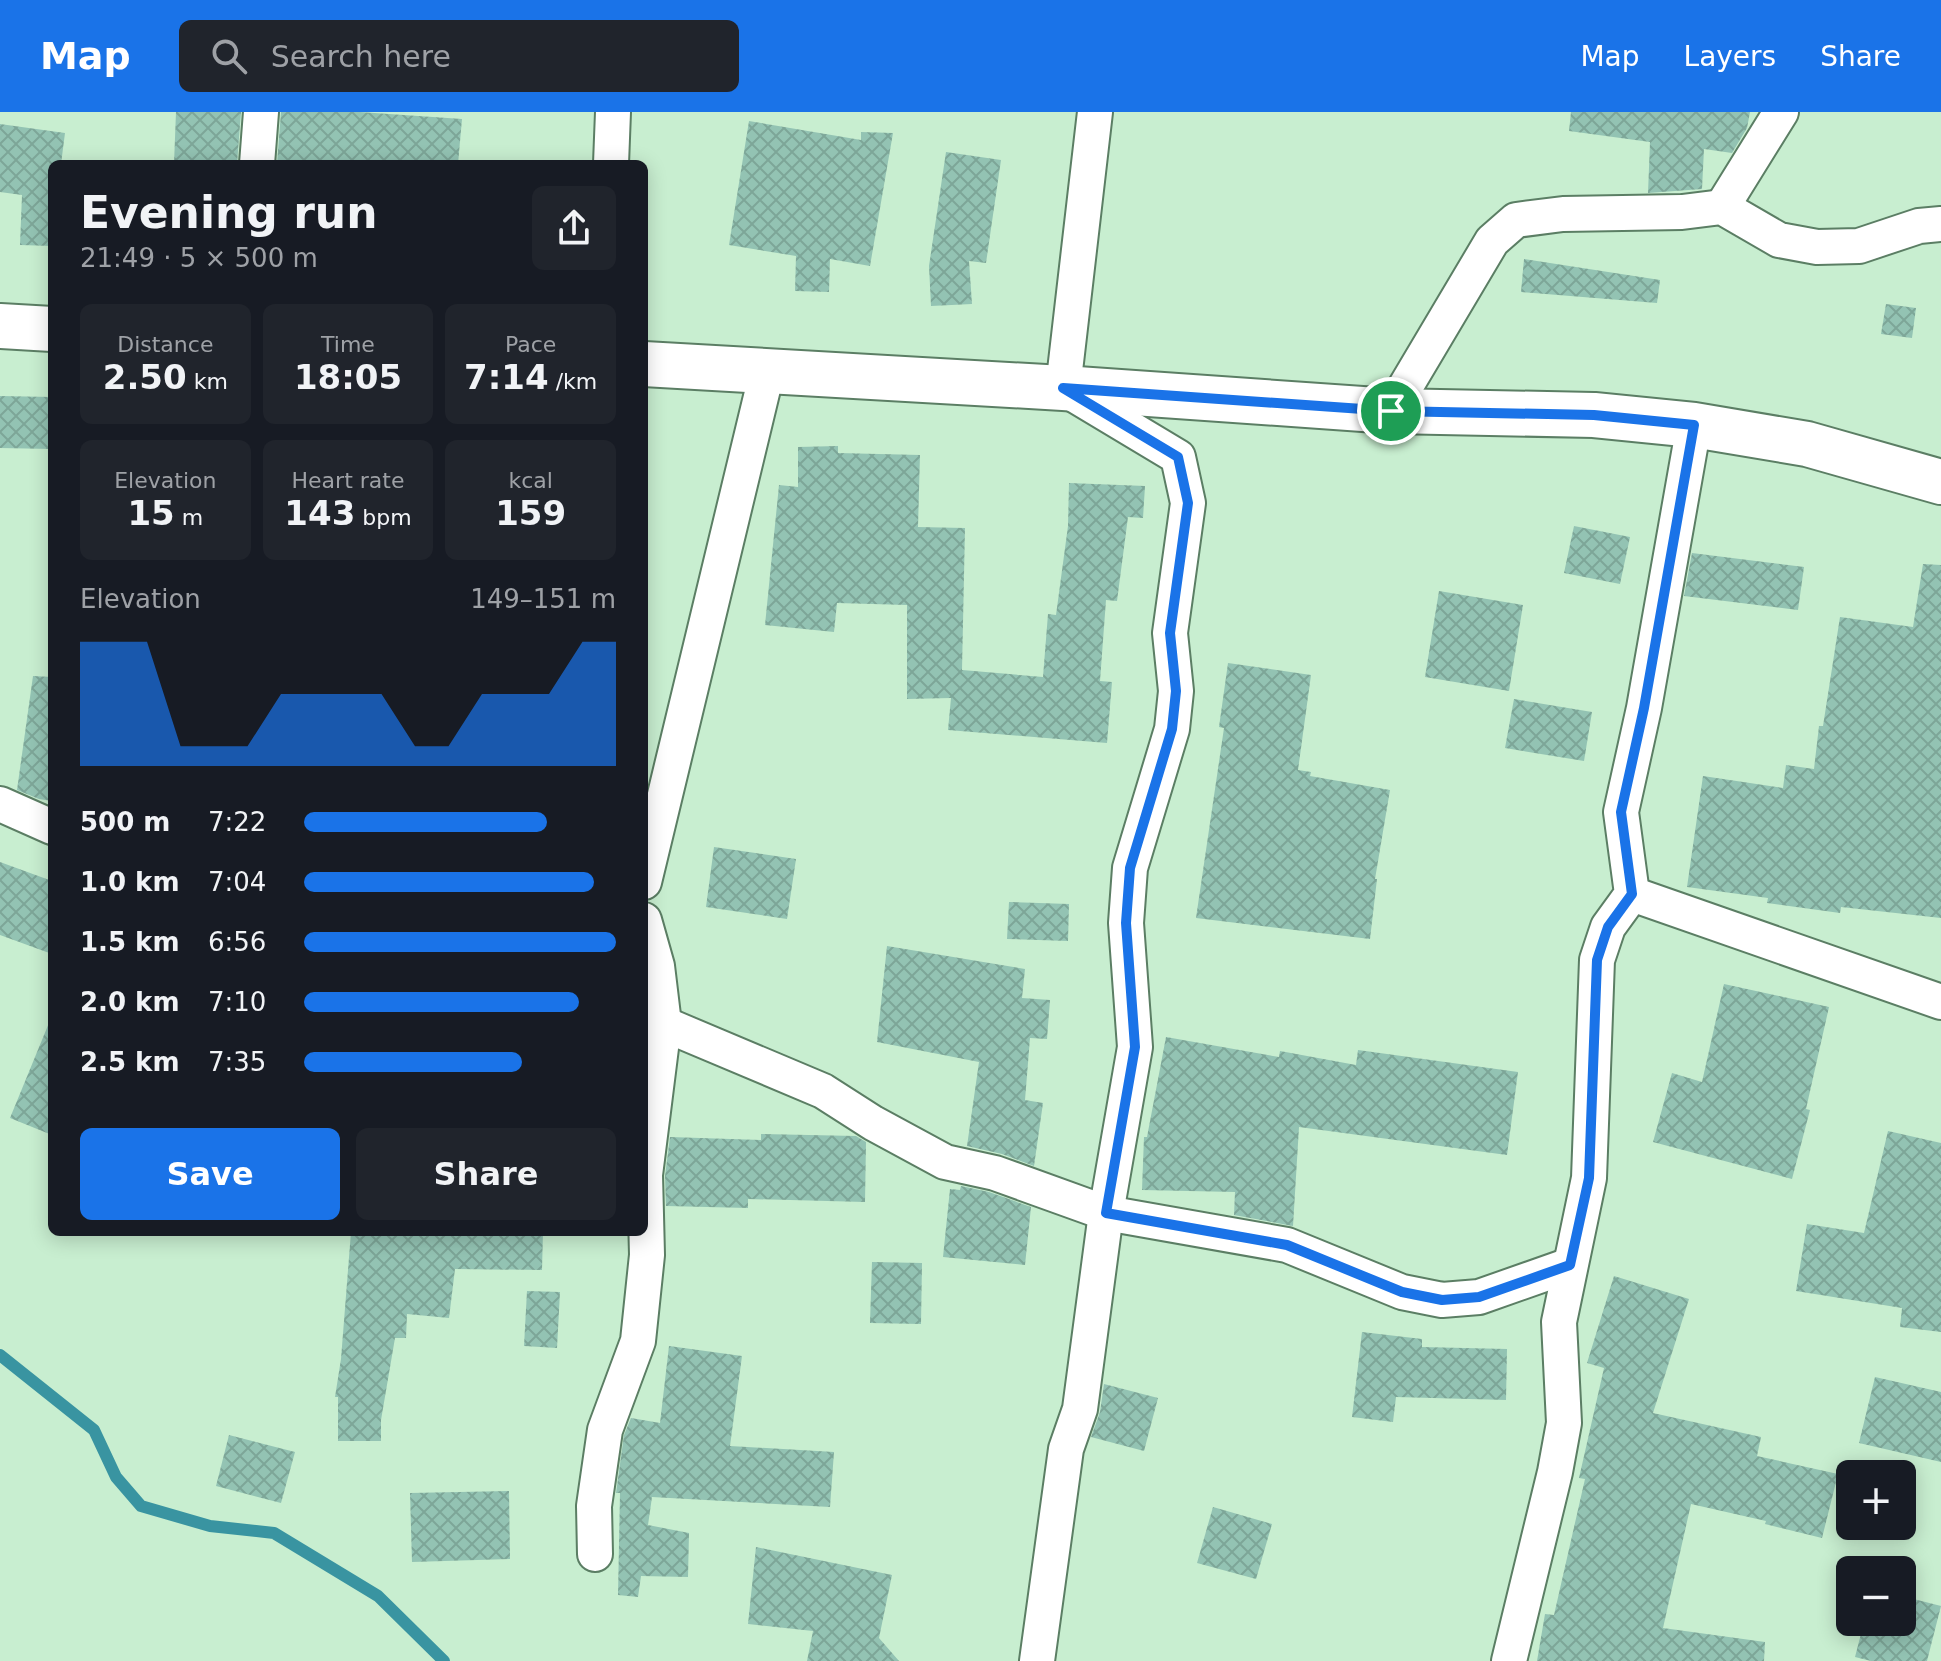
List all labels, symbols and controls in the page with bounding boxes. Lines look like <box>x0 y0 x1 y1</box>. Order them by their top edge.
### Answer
search box <box>179 20 739 92</box>
text: Map <box>40 34 131 78</box>
icon: search <box>207 34 251 78</box>
text: Search here <box>271 39 451 74</box>
text: Map <box>1580 40 1640 73</box>
text: Layers <box>1684 40 1776 73</box>
text: Share <box>1820 40 1901 73</box>
button: share <box>532 186 616 270</box>
text: Evening run <box>80 187 377 238</box>
text: 21:49 · 5 × 500 m <box>80 243 318 273</box>
text: Distance <box>117 332 213 357</box>
text: Time <box>321 332 375 357</box>
text: Pace <box>505 332 556 357</box>
text: 2.50 <box>103 357 187 397</box>
text: 18:05 <box>294 357 402 397</box>
text: 7:14 <box>464 357 549 397</box>
text: km <box>187 369 228 394</box>
text: /km <box>549 369 597 394</box>
pin <box>1357 377 1425 445</box>
icon: arrive <box>1369 389 1413 433</box>
text: Elevation <box>114 468 216 493</box>
text: Heart rate <box>292 468 404 493</box>
text: kcal <box>508 468 553 493</box>
text: 15 <box>127 493 175 533</box>
text: 143 <box>284 493 355 533</box>
text: 159 <box>495 493 566 533</box>
text: m <box>175 505 203 530</box>
text: bpm <box>355 505 412 530</box>
text: Elevation <box>80 584 201 614</box>
text: 149–151 m <box>470 584 616 614</box>
text: 500 m <box>80 807 170 837</box>
text: 7:22 <box>208 807 266 837</box>
text: 1.0 km <box>80 867 180 897</box>
text: 7:04 <box>208 867 266 897</box>
text: 1.5 km <box>80 927 180 957</box>
text: 6:56 <box>208 927 266 957</box>
text: 2.0 km <box>80 987 180 1017</box>
text: 7:10 <box>208 987 266 1017</box>
text: 2.5 km <box>80 1047 180 1077</box>
text: 7:35 <box>208 1047 266 1077</box>
button: Save <box>80 1128 340 1220</box>
button: Share <box>356 1128 616 1220</box>
map controls <box>1836 1460 1916 1636</box>
button: + <box>1836 1460 1916 1540</box>
button: − <box>1836 1556 1916 1636</box>

